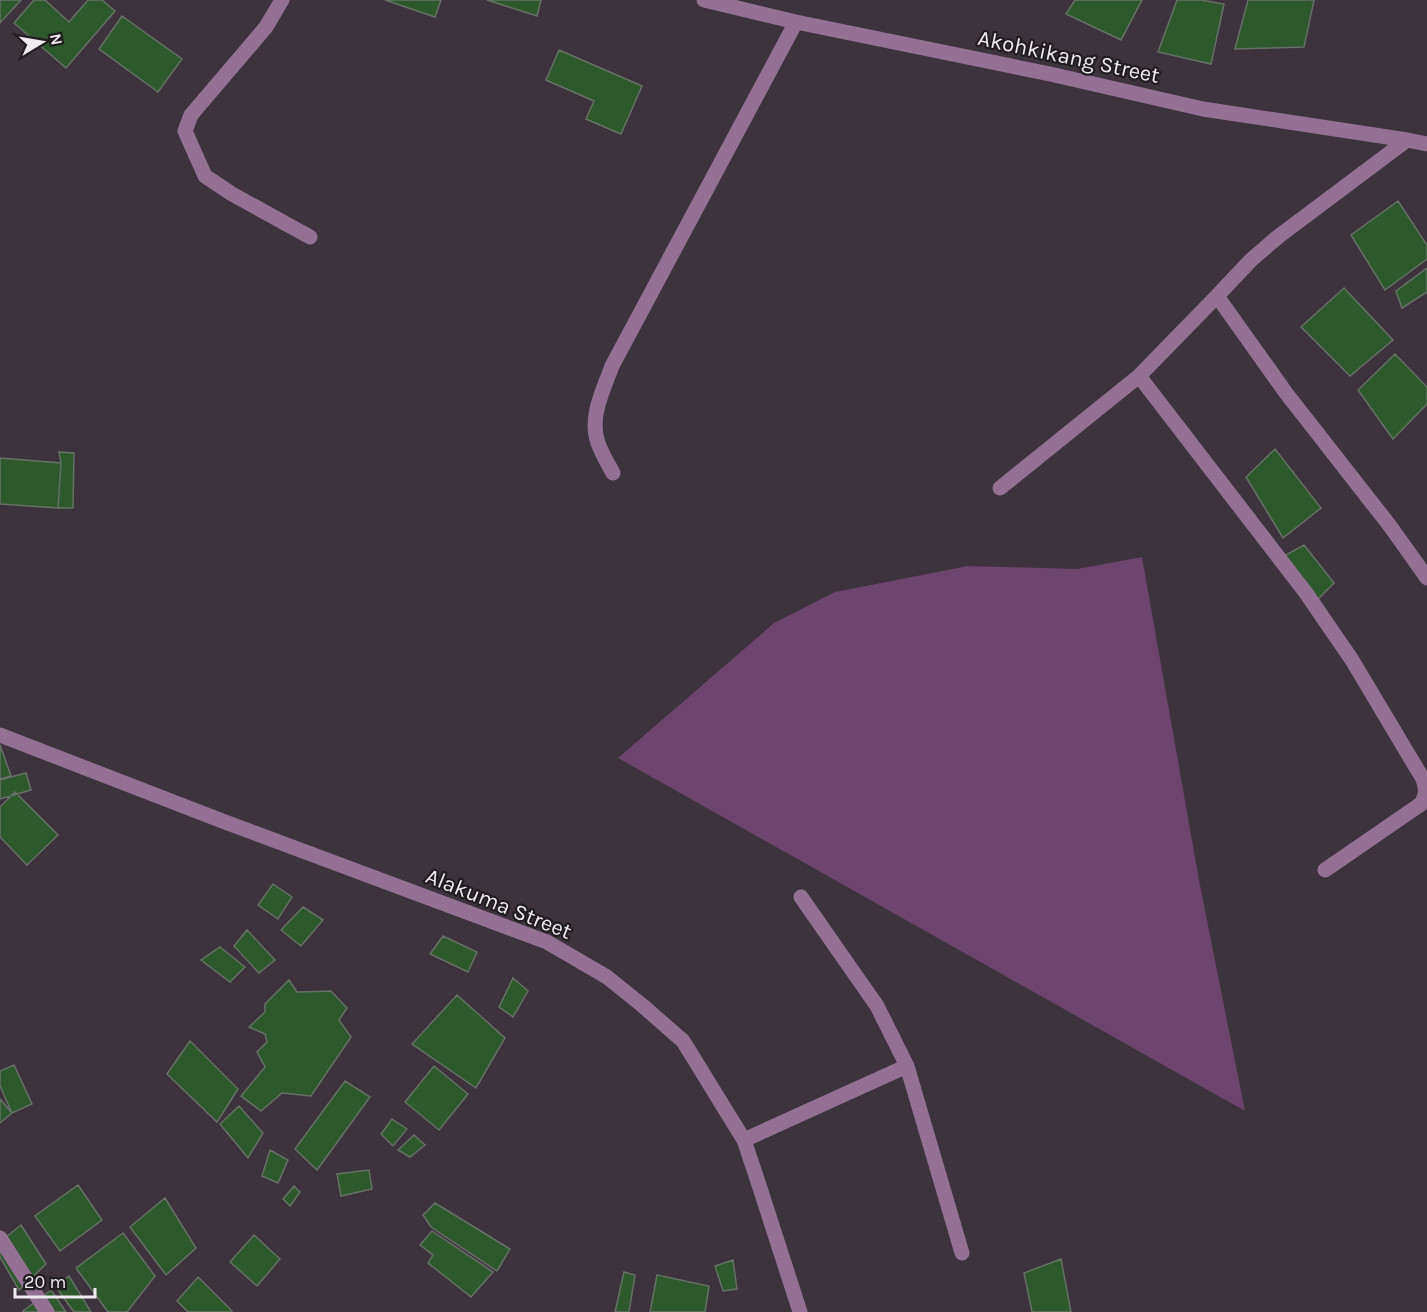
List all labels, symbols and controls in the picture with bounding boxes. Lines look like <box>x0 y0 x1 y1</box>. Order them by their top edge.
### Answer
north arrow <box>12 12 72 72</box>
street label: Akohkikang Street <box>976 25 1162 89</box>
text: N <box>46 32 67 47</box>
street label: Alakuma Street <box>422 863 575 945</box>
scale bar <box>15 1261 94 1299</box>
text: 20 m <box>24 1271 66 1293</box>

